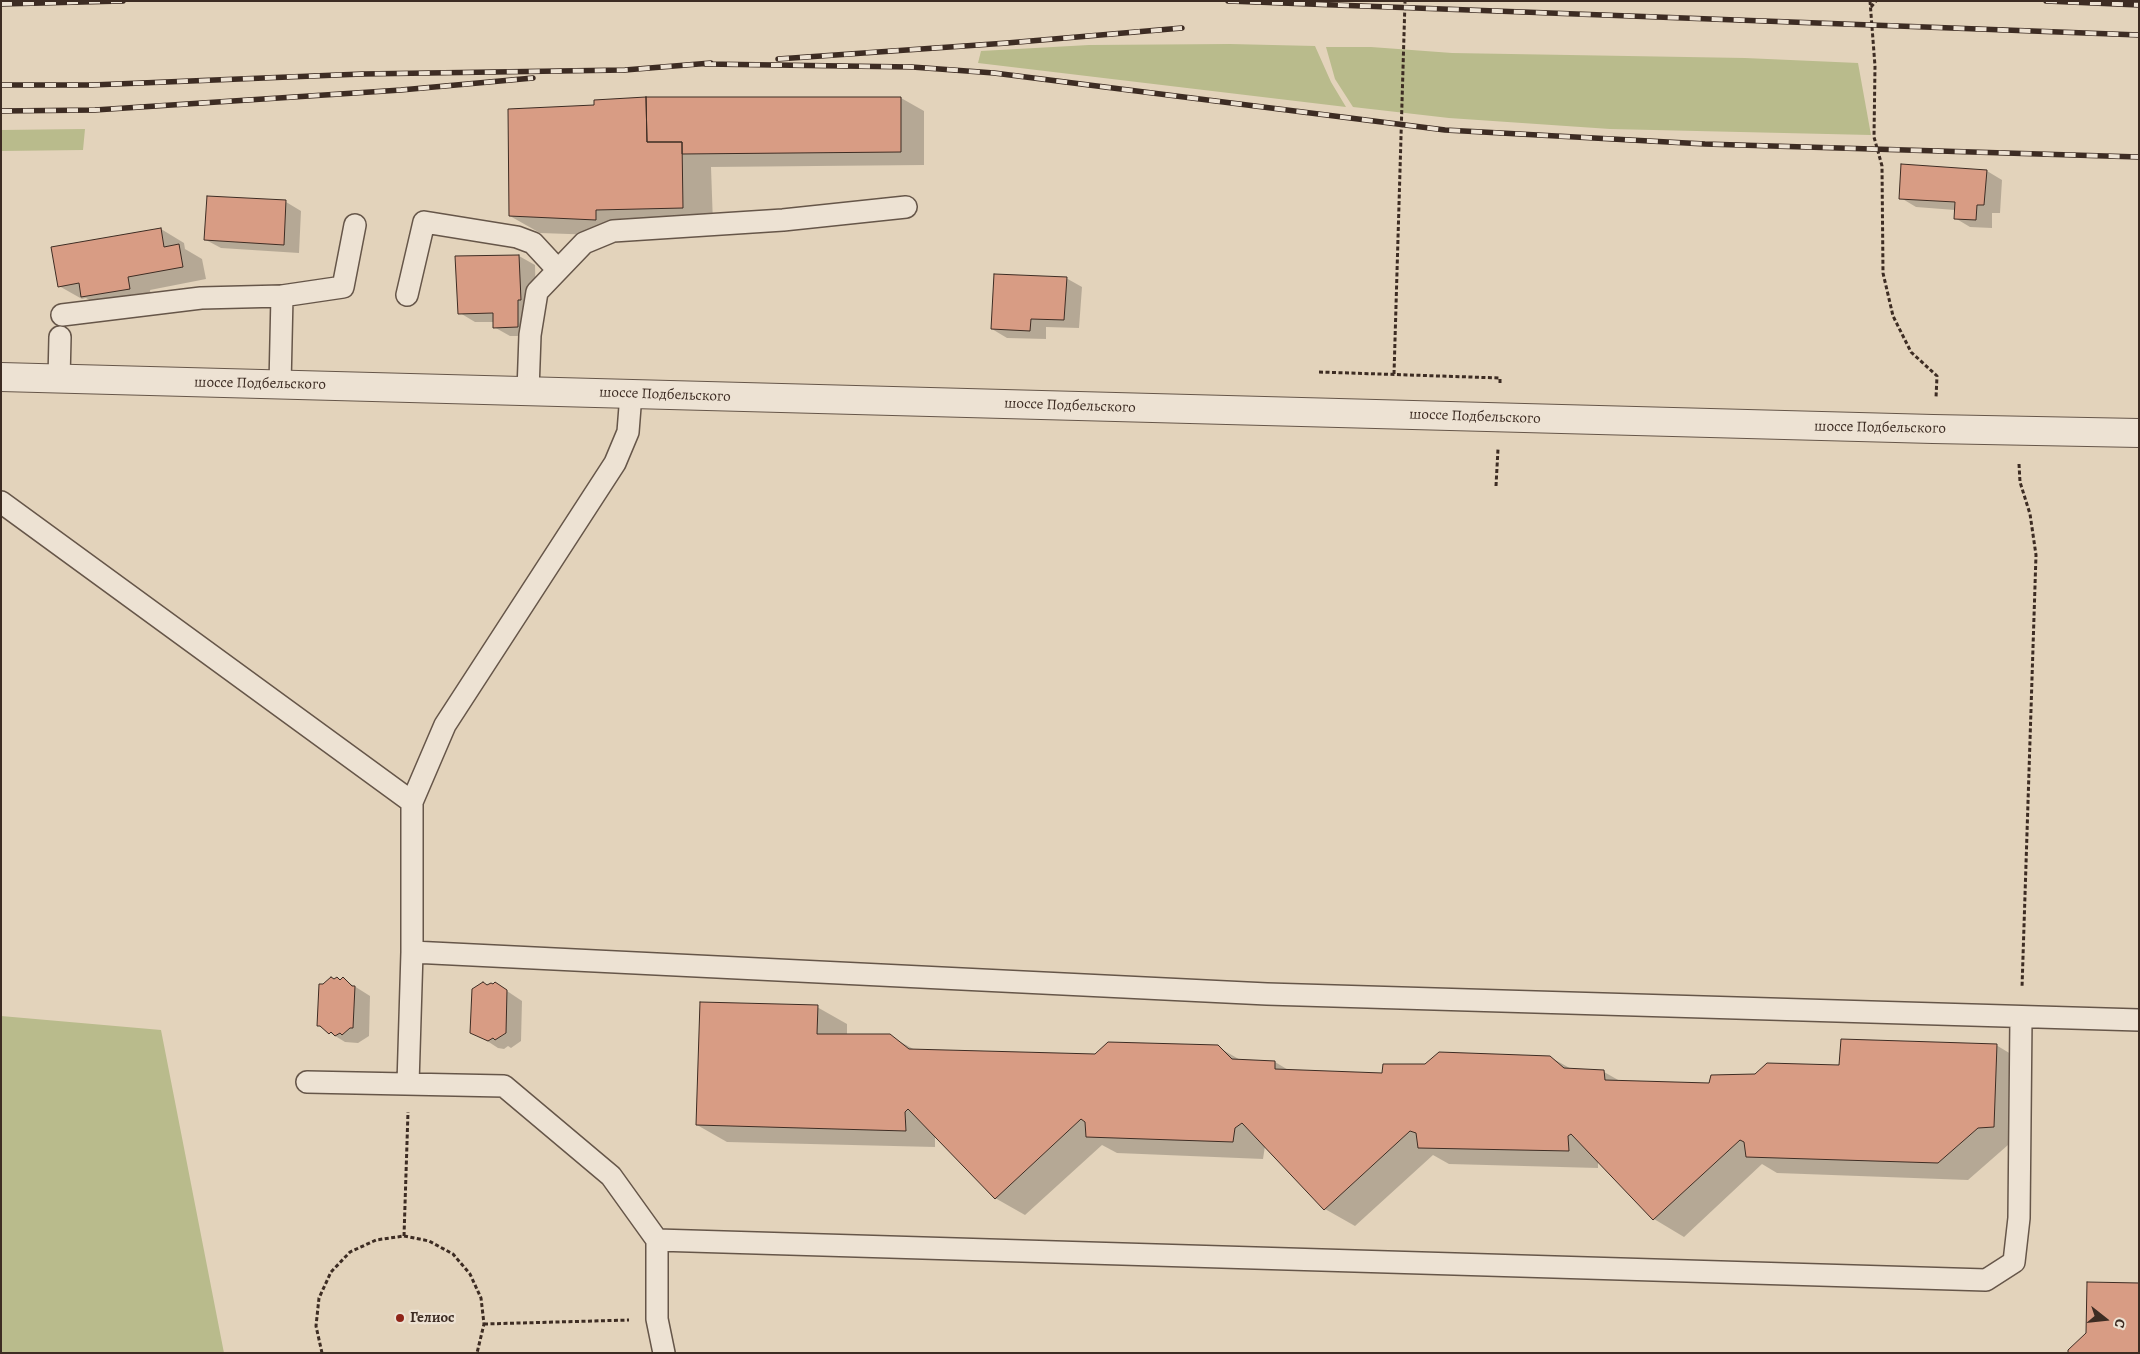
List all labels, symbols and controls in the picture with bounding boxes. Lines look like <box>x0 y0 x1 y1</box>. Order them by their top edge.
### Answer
street label: шоссе Подбельского <box>194 374 326 394</box>
street label: шоссе Подбельского <box>599 384 731 406</box>
street label: шоссе Подбельского <box>1004 395 1136 417</box>
street label: шоссе Подбельского <box>1409 406 1541 428</box>
street label: шоссе Подбельского <box>1814 418 1946 438</box>
north arrow <box>2080 1294 2130 1344</box>
place label: Гелиос <box>410 1309 455 1327</box>
marker: Гелиос <box>394 1312 406 1324</box>
text: С <box>2110 1317 2130 1330</box>

